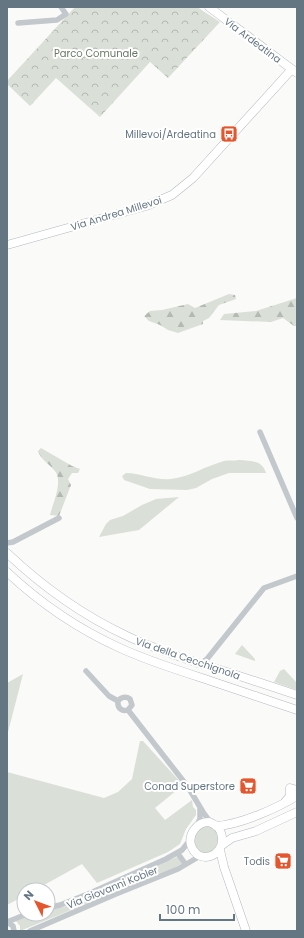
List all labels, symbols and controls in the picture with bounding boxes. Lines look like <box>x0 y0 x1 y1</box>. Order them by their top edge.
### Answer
street label: Via Ardeatina <box>221 14 284 67</box>
park label: Parco Comunale <box>54 46 138 61</box>
bus stop icon: Millevoi/Ardeatina <box>219 124 239 144</box>
place label: Millevoi/Ardeatina <box>125 127 216 142</box>
street label: Via Andrea Millevoi <box>69 192 164 234</box>
street label: Via della Cecchignola <box>134 634 242 683</box>
supermarket icon: Conad Superstore <box>238 776 258 796</box>
place label: Conad Superstore <box>144 779 235 794</box>
supermarket icon: Todis <box>273 851 293 871</box>
place label: Todis <box>244 854 270 869</box>
street label: Via Giovanni Kobler <box>64 862 160 913</box>
north arrow <box>16 882 56 922</box>
text: N <box>20 887 37 904</box>
scale bar <box>160 896 234 922</box>
text: 100 m <box>166 901 200 918</box>

